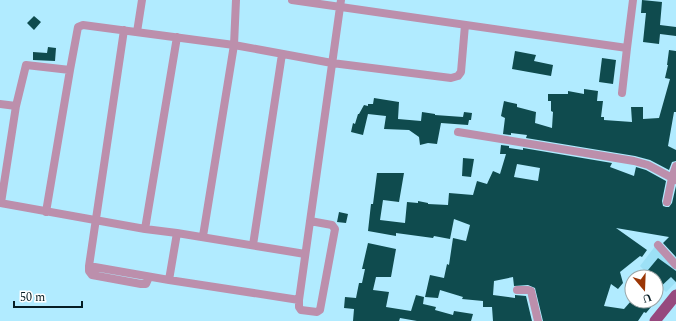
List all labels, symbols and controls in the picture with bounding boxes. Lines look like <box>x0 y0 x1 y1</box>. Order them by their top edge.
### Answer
north arrow <box>624 269 664 309</box>
scale bar <box>14 283 82 309</box>
text: 50 m <box>20 288 45 307</box>
text: U <box>640 288 654 308</box>

